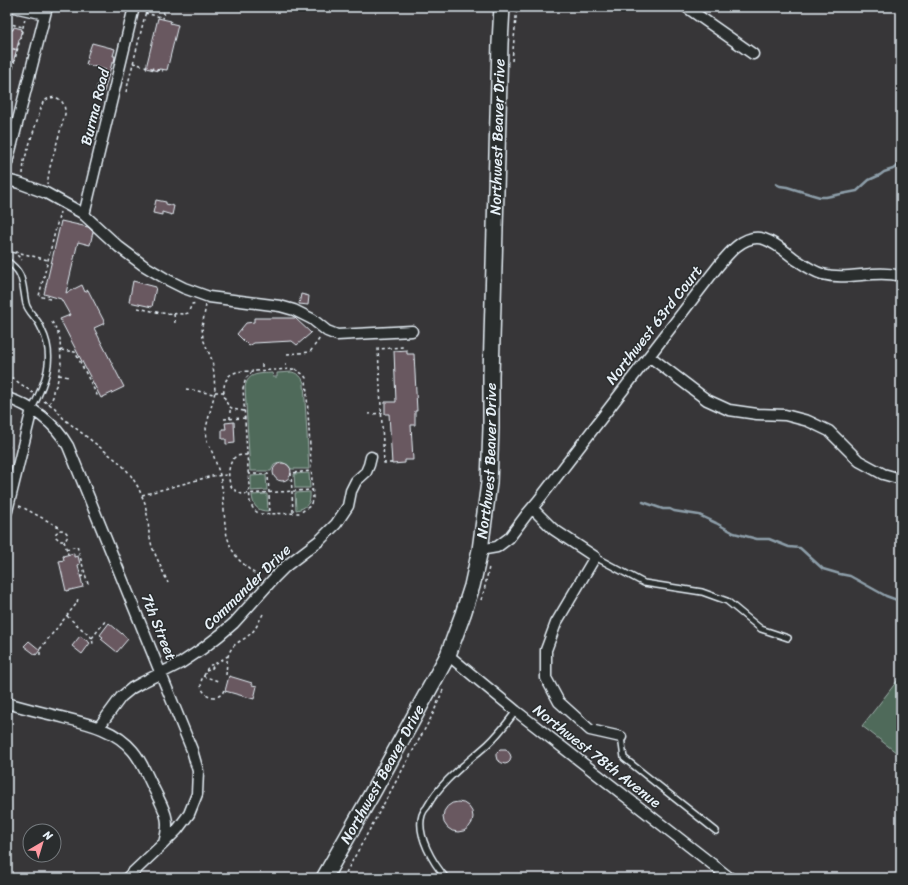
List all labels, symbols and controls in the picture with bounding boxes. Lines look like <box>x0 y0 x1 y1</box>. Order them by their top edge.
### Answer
street label: Northwest Beaver Drive <box>482 58 513 215</box>
street label: Burma Road <box>73 65 117 148</box>
street label: Northwest 63rd Court <box>599 259 709 391</box>
street label: Northwest Beaver Drive <box>469 382 504 540</box>
street label: Commander Drive <box>197 538 298 636</box>
street label: 7th Street <box>134 589 184 665</box>
street label: Northwest 78th Avenue <box>527 697 667 815</box>
street label: Northwest Beaver Drive <box>333 699 432 849</box>
north arrow <box>22 823 62 863</box>
text: N <box>38 825 57 846</box>

